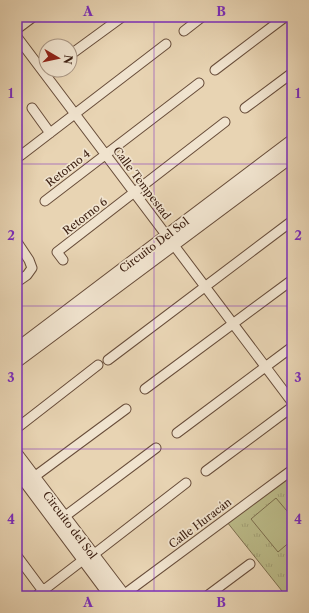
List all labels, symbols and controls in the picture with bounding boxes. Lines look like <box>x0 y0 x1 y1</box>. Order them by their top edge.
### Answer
text: A <box>82 3 94 19</box>
text: B <box>216 3 226 19</box>
north arrow <box>38 38 78 78</box>
text: N <box>60 54 76 66</box>
text: 1 <box>8 85 14 101</box>
text: 1 <box>295 85 301 101</box>
street label: Calle Tempestad <box>110 144 174 222</box>
street label: Retorno 4 <box>43 146 93 190</box>
street label: Retorno 6 <box>60 194 110 238</box>
street label: Circuito Del Sol <box>116 214 192 276</box>
text: 2 <box>7 227 15 243</box>
text: 2 <box>294 227 302 243</box>
text: 3 <box>7 369 15 385</box>
text: 3 <box>294 369 302 385</box>
street label: Circuito del Sol <box>40 488 101 562</box>
street label: Calle Huracán <box>166 495 234 551</box>
text: 4 <box>7 511 15 527</box>
text: 4 <box>294 511 302 527</box>
text: A <box>82 594 94 610</box>
text: B <box>216 594 226 610</box>

